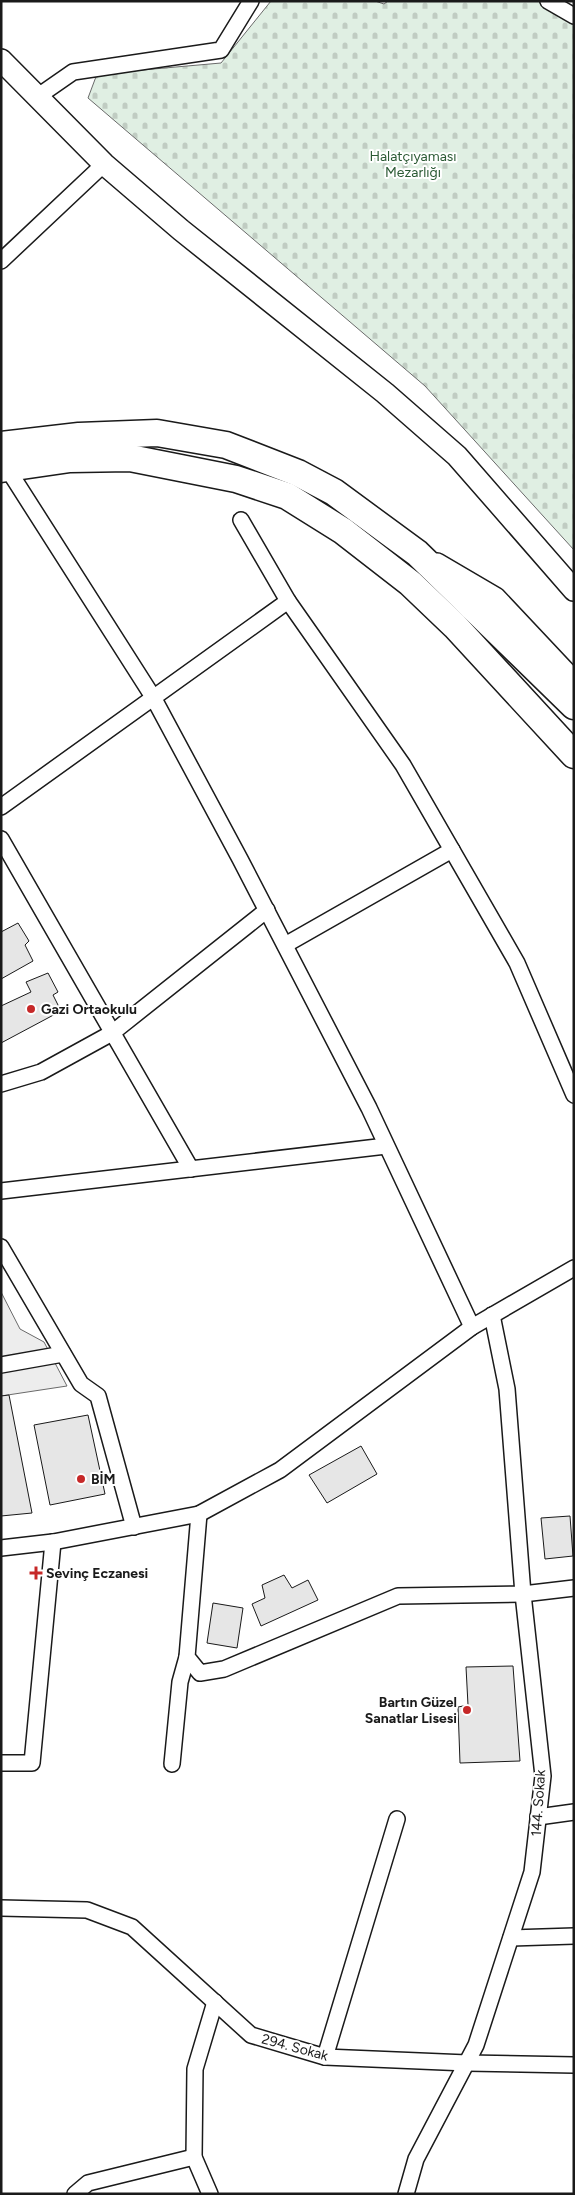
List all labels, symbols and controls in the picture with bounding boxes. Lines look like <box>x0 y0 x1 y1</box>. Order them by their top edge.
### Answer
park label: Halatçıyaması Mezarlığı <box>369 148 457 181</box>
place label: Gazi Ortaokulu <box>41 1001 137 1018</box>
marker: Gazi Ortaokulu <box>25 1003 37 1015</box>
place label: BİM <box>91 1471 116 1488</box>
marker: BİM <box>75 1473 87 1485</box>
place label: Sevinç Eczanesi <box>46 1565 148 1582</box>
marker: Sevinç Eczanesi <box>30 1567 42 1579</box>
place label: Bartın Güzel Sanatlar Lisesi <box>365 1694 457 1727</box>
marker: Bartın Güzel Sanatlar Lisesi <box>461 1704 473 1716</box>
street label: 144. Sokak <box>528 1769 549 1837</box>
street label: 294. Sokak <box>260 2030 330 2065</box>

